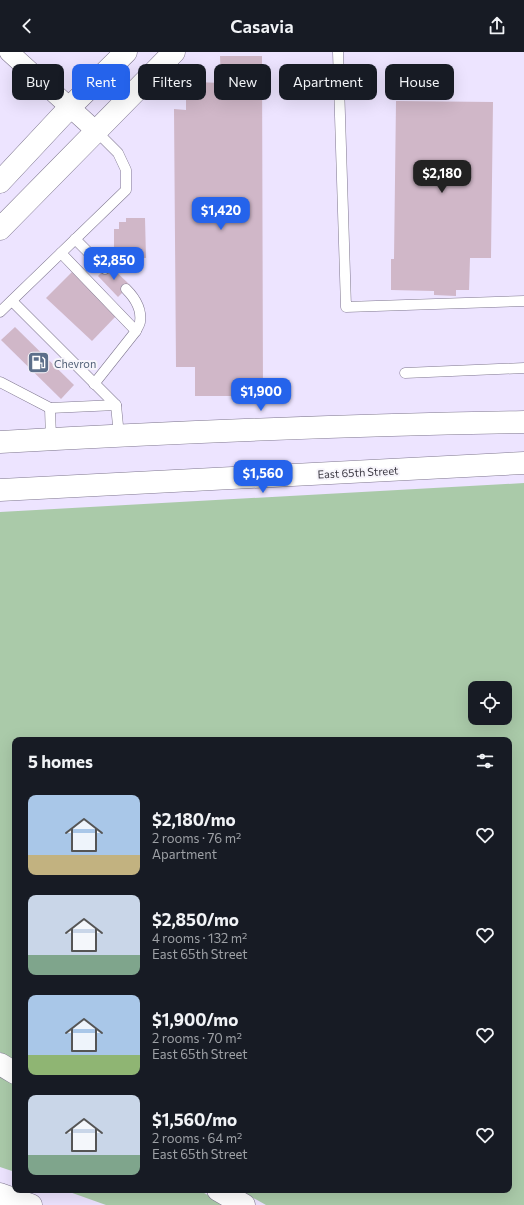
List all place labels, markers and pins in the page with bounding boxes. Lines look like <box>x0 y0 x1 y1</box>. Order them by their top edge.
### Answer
pin: $2,180 <box>409 160 475 194</box>
pin: $1,420 <box>188 197 254 231</box>
pin: $2,850 <box>81 247 147 281</box>
fuel station icon: Chevron <box>25 350 51 376</box>
place label: Chevron <box>54 357 96 370</box>
pin: $1,900 <box>228 378 294 412</box>
pin: $1,560 <box>230 460 296 494</box>

